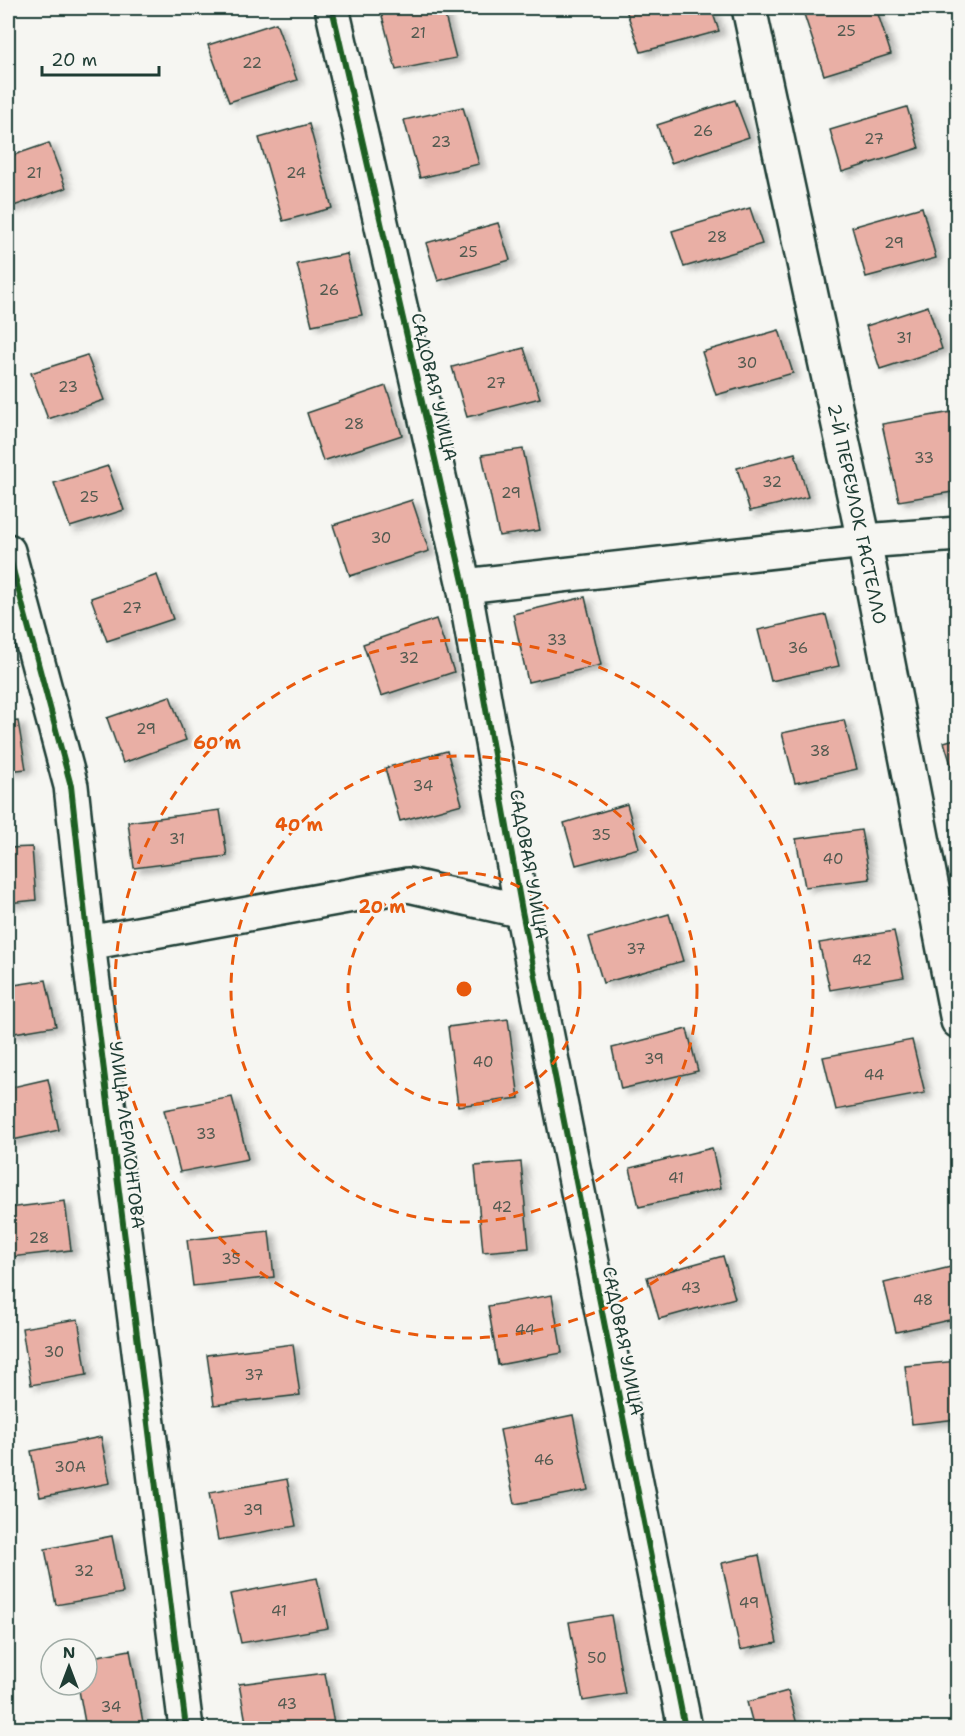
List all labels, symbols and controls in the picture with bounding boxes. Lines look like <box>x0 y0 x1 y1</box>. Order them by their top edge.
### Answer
house number: 25 <box>836 21 856 41</box>
house number: 21 <box>410 23 426 43</box>
scale bar <box>42 39 159 77</box>
text: 20 m <box>51 48 97 72</box>
house number: 22 <box>242 53 262 73</box>
house number: 26 <box>693 121 713 141</box>
house number: 27 <box>864 129 884 149</box>
house number: 23 <box>431 132 451 152</box>
house number: 21 <box>26 163 42 183</box>
house number: 24 <box>286 163 306 183</box>
house number: 28 <box>707 227 727 247</box>
house number: 29 <box>884 233 904 253</box>
house number: 25 <box>458 242 478 262</box>
house number: 26 <box>319 280 339 300</box>
street label: САДОВАЯ УЛИЦА <box>405 311 463 463</box>
house number: 31 <box>896 328 912 348</box>
house number: 30 <box>737 353 757 373</box>
house number: 27 <box>486 373 506 393</box>
house number: 23 <box>58 377 78 397</box>
street label: 2-Й ПЕРЕУЛОК ГАСТЕЛЛО <box>822 402 892 626</box>
house number: 28 <box>344 414 364 434</box>
house number: 33 <box>914 448 934 468</box>
house number: 32 <box>762 472 782 492</box>
house number: 29 <box>501 483 521 503</box>
house number: 25 <box>79 487 99 507</box>
house number: 30 <box>371 528 391 548</box>
house number: 27 <box>122 598 142 618</box>
house number: 33 <box>547 630 567 650</box>
house number: 36 <box>788 638 808 658</box>
house number: 32 <box>399 648 419 668</box>
house number: 29 <box>136 719 156 739</box>
text: 60 m <box>193 731 241 755</box>
house number: 38 <box>810 741 830 761</box>
house number: 34 <box>413 776 433 796</box>
street label: САДОВАЯ УЛИЦА <box>504 787 554 941</box>
text: 40 m <box>275 813 323 837</box>
house number: 35 <box>591 825 611 845</box>
house number: 31 <box>169 829 185 849</box>
house number: 40 <box>823 849 843 869</box>
text: 20 m <box>358 895 406 919</box>
house number: 37 <box>626 939 646 959</box>
house number: 42 <box>852 950 872 970</box>
centre of rings <box>454 979 474 999</box>
street label: УЛИЦА ЛЕРМОНТОВА <box>104 1040 150 1230</box>
house number: 39 <box>644 1049 664 1069</box>
house number: 40 <box>473 1052 493 1072</box>
house number: 44 <box>864 1065 884 1085</box>
house number: 33 <box>196 1124 216 1144</box>
house number: 41 <box>668 1168 684 1188</box>
house number: 42 <box>492 1197 512 1217</box>
house number: 28 <box>29 1228 49 1248</box>
house number: 35 <box>221 1249 241 1269</box>
street label: САДОВАЯ УЛИЦА <box>597 1264 649 1418</box>
house number: 43 <box>681 1278 701 1298</box>
house number: 48 <box>913 1290 933 1310</box>
house number: 44 <box>515 1320 535 1340</box>
house number: 30 <box>44 1342 64 1362</box>
house number: 37 <box>244 1365 264 1385</box>
house number: 46 <box>534 1450 554 1470</box>
house number: 30А <box>54 1457 86 1477</box>
house number: 39 <box>243 1500 263 1520</box>
house number: 32 <box>74 1561 94 1581</box>
house number: 49 <box>739 1593 759 1613</box>
house number: 41 <box>271 1601 287 1621</box>
north arrow <box>39 1637 99 1697</box>
text: N <box>63 1642 75 1663</box>
house number: 50 <box>587 1648 607 1668</box>
house number: 43 <box>277 1694 297 1714</box>
house number: 34 <box>101 1697 121 1717</box>

